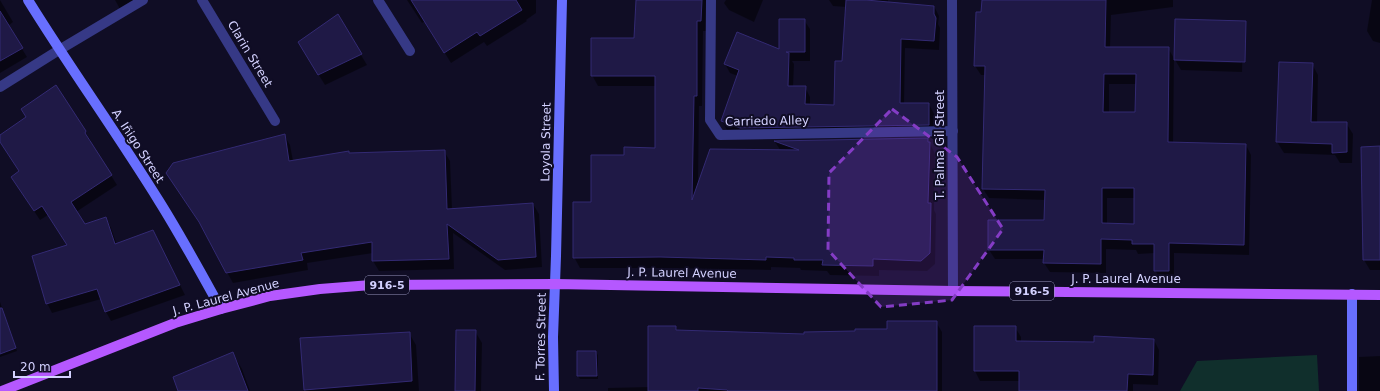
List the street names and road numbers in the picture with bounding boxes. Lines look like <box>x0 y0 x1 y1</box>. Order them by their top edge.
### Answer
street label: Clarin Street <box>225 18 276 90</box>
street label: T. Palma Gil Street <box>933 90 947 201</box>
street label: Loyola Street <box>538 102 554 182</box>
street label: A. Iñigo Street <box>109 106 167 186</box>
street label: Carriedo Alley <box>725 113 809 129</box>
street label: J. P. Laurel Avenue <box>626 265 737 281</box>
street label: J. P. Laurel Avenue <box>1070 272 1181 286</box>
street label: J. P. Laurel Avenue <box>170 276 281 318</box>
road number: 916-5 <box>365 276 409 294</box>
road number: 916-5 <box>1010 282 1054 300</box>
street label: F. Torres Street <box>533 292 549 381</box>

